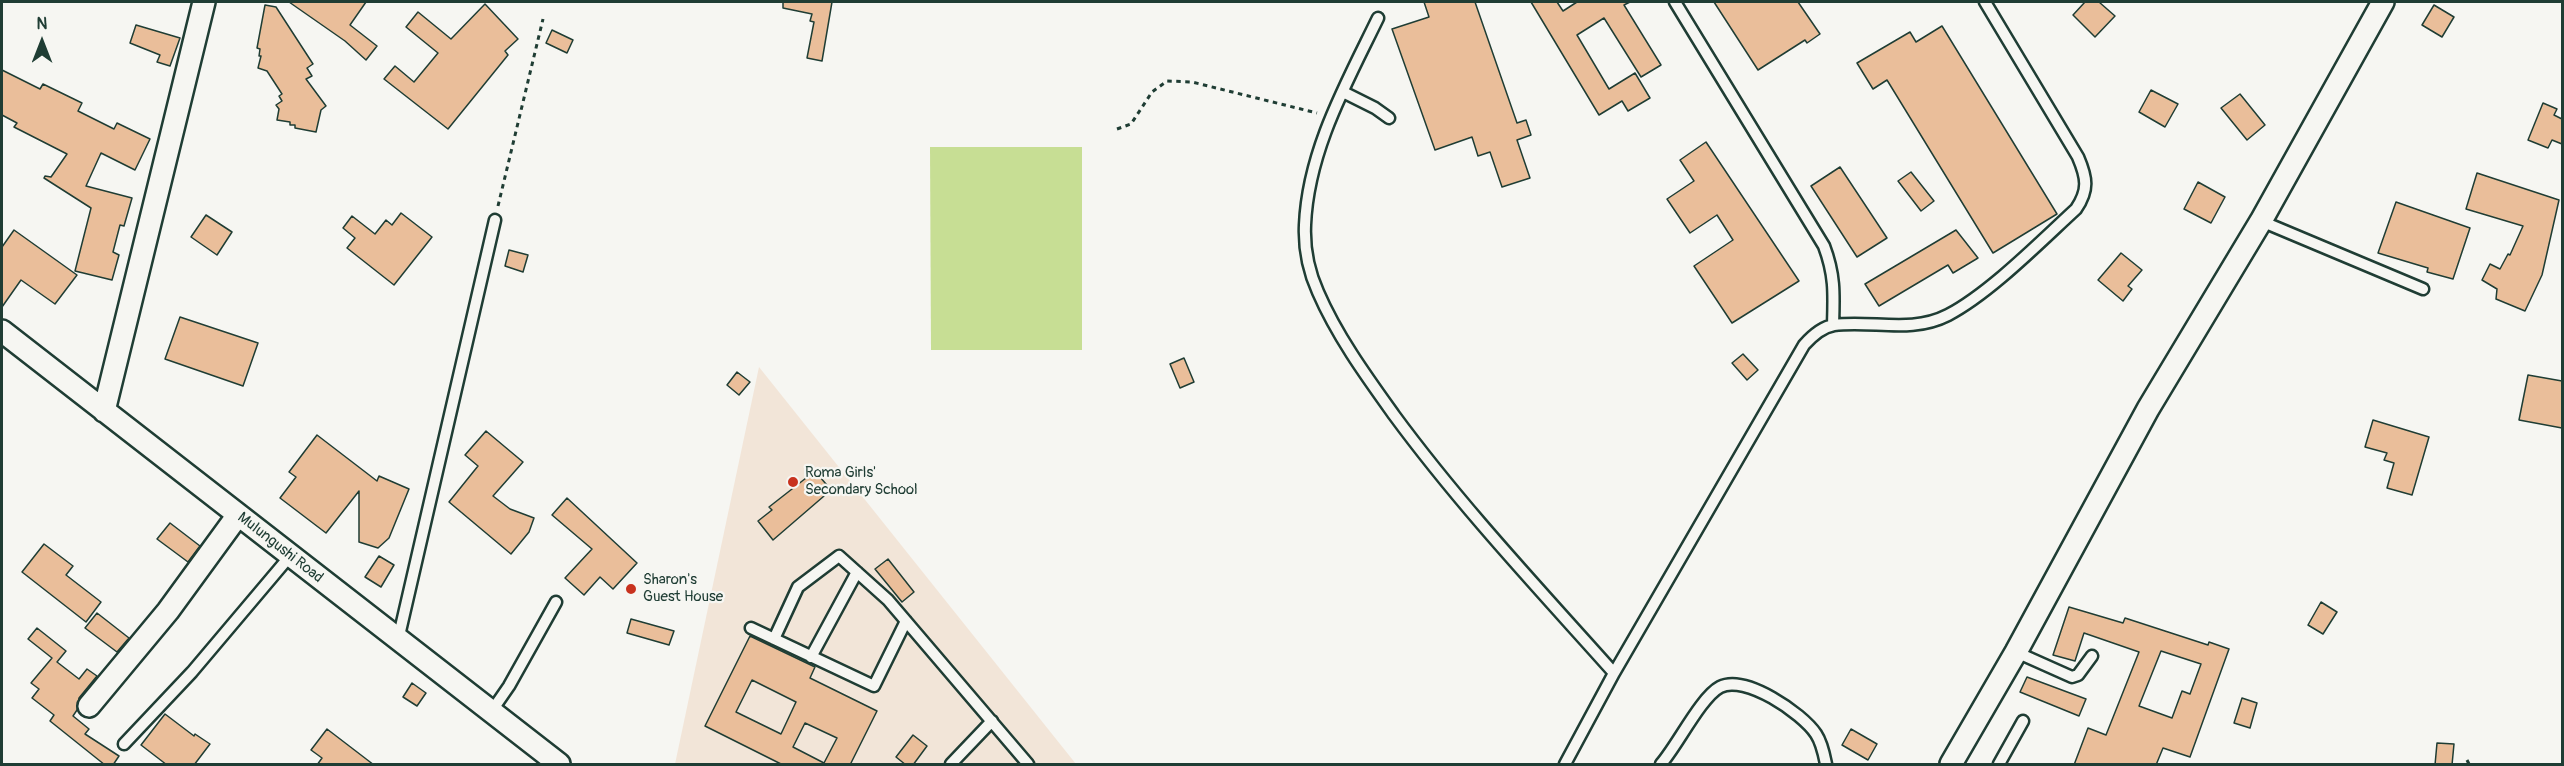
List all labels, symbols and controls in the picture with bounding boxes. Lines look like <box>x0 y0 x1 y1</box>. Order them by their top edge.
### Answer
north arrow <box>12 12 72 72</box>
text: N <box>37 14 47 34</box>
place label: Roma Girls' Secondary School <box>805 464 918 499</box>
marker: Roma Girls' Secondary School <box>786 475 800 489</box>
street label: Mulungushi Road <box>234 509 326 587</box>
place label: Sharon's Guest House <box>643 571 723 606</box>
marker: Sharon's Guest House <box>624 582 638 596</box>

